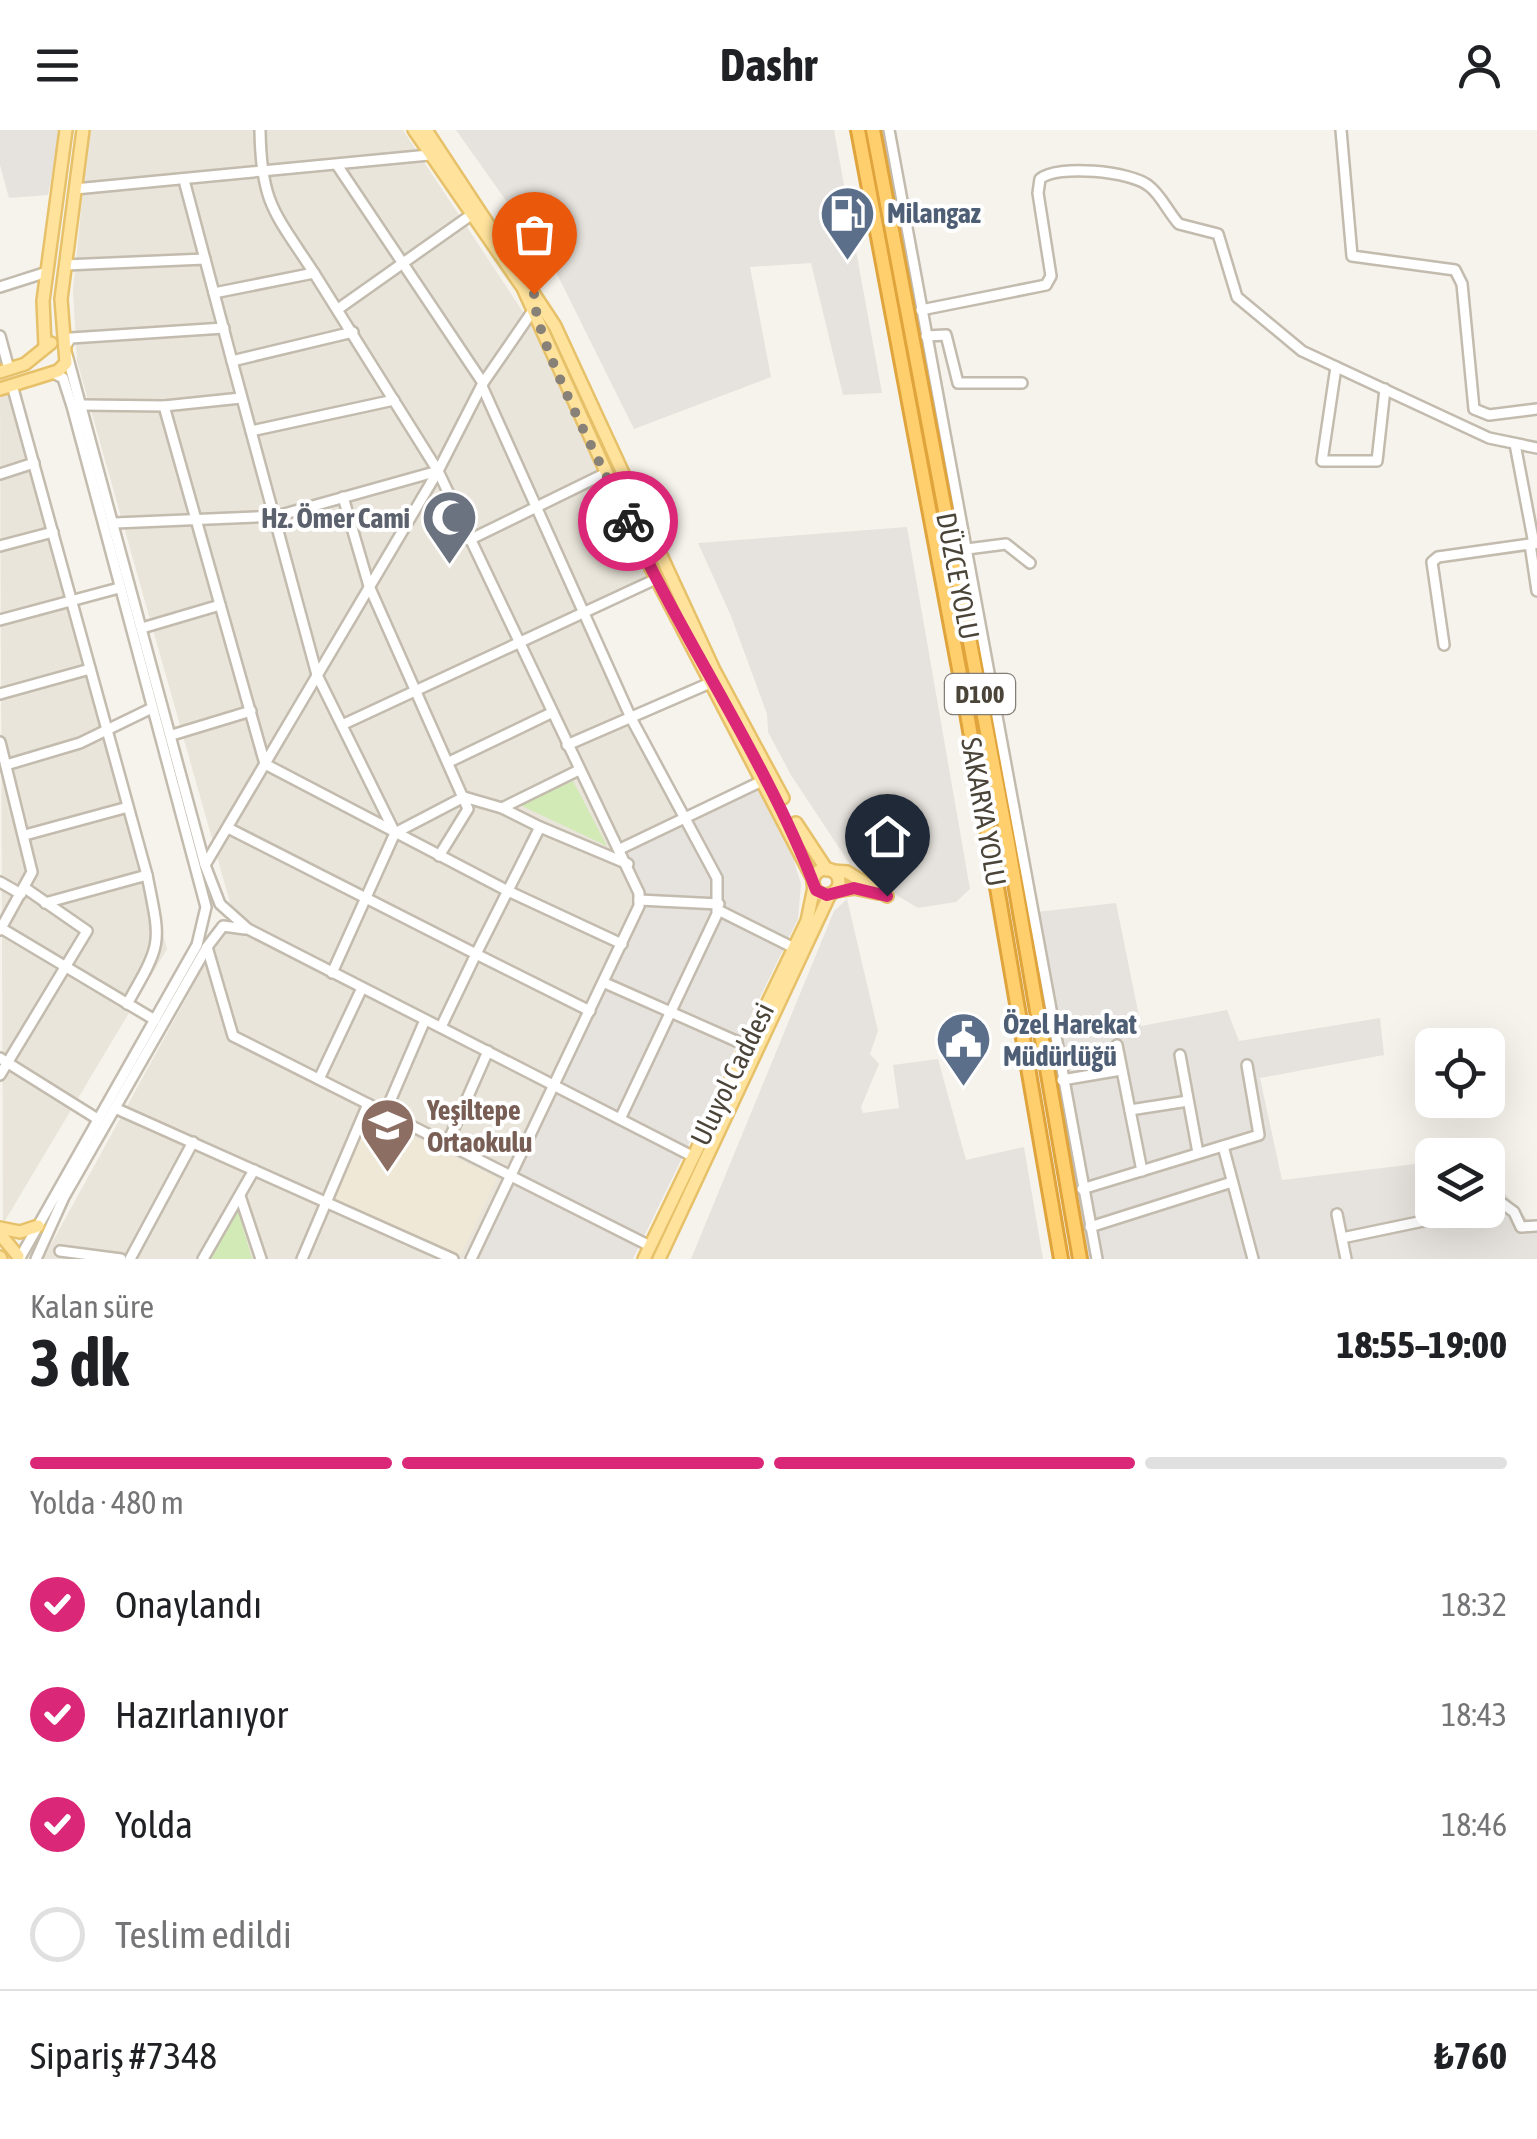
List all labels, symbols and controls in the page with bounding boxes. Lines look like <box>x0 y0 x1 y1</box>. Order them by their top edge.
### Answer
icon: menu <box>30 38 85 93</box>
icon: person <box>1452 38 1507 93</box>
text: Dashr <box>720 39 817 91</box>
fuel station icon: Milangaz <box>818 183 878 262</box>
pin <box>492 192 577 295</box>
place label: Milangaz <box>887 197 981 229</box>
icon: bag <box>507 207 562 262</box>
courier <box>578 471 678 571</box>
mosque icon: Hz. Ömer Cami <box>419 488 479 567</box>
icon: bike <box>601 494 656 549</box>
place label: Hz. Ömer Cami <box>261 502 410 534</box>
street label: DÜZCE YOLU <box>930 510 986 642</box>
road number: D100 <box>945 674 1015 714</box>
street label: SAKARYA YOLU <box>955 735 1013 889</box>
pin <box>845 794 930 897</box>
icon: home <box>860 809 915 864</box>
street label: Uluyol Caddesi <box>684 998 780 1150</box>
place label: Özel Harekat Müdürlüğü <box>1003 1008 1137 1072</box>
public building icon: Özel Harekat Müdürlüğü <box>934 1010 994 1089</box>
map controls <box>1415 1028 1505 1228</box>
button: locate <box>1415 1028 1505 1118</box>
place label: Yeşiltepe Ortaokulu <box>426 1094 532 1158</box>
school or university icon: Yeşiltepe Ortaokulu <box>358 1096 418 1175</box>
button: layers <box>1415 1138 1505 1228</box>
text: Kalan süre <box>30 1288 154 1325</box>
text: 18:55–19:00 <box>1337 1323 1507 1366</box>
text: 3 dk <box>30 1325 129 1400</box>
text: Yolda · 480 m <box>30 1484 184 1521</box>
icon: check <box>30 1577 85 1632</box>
text: Onaylandı <box>115 1583 262 1626</box>
text: 18:32 <box>1441 1586 1507 1623</box>
icon: check <box>30 1687 85 1742</box>
text: Hazırlanıyor <box>115 1693 288 1736</box>
text: 18:43 <box>1441 1696 1507 1733</box>
icon: check <box>30 1797 85 1852</box>
text: Yolda <box>115 1803 193 1846</box>
text: 18:46 <box>1441 1806 1507 1843</box>
text: Teslim edildi <box>115 1913 292 1956</box>
text: Sipariş #7348 <box>30 2034 217 2077</box>
text: ₺760 <box>1434 2034 1507 2077</box>

